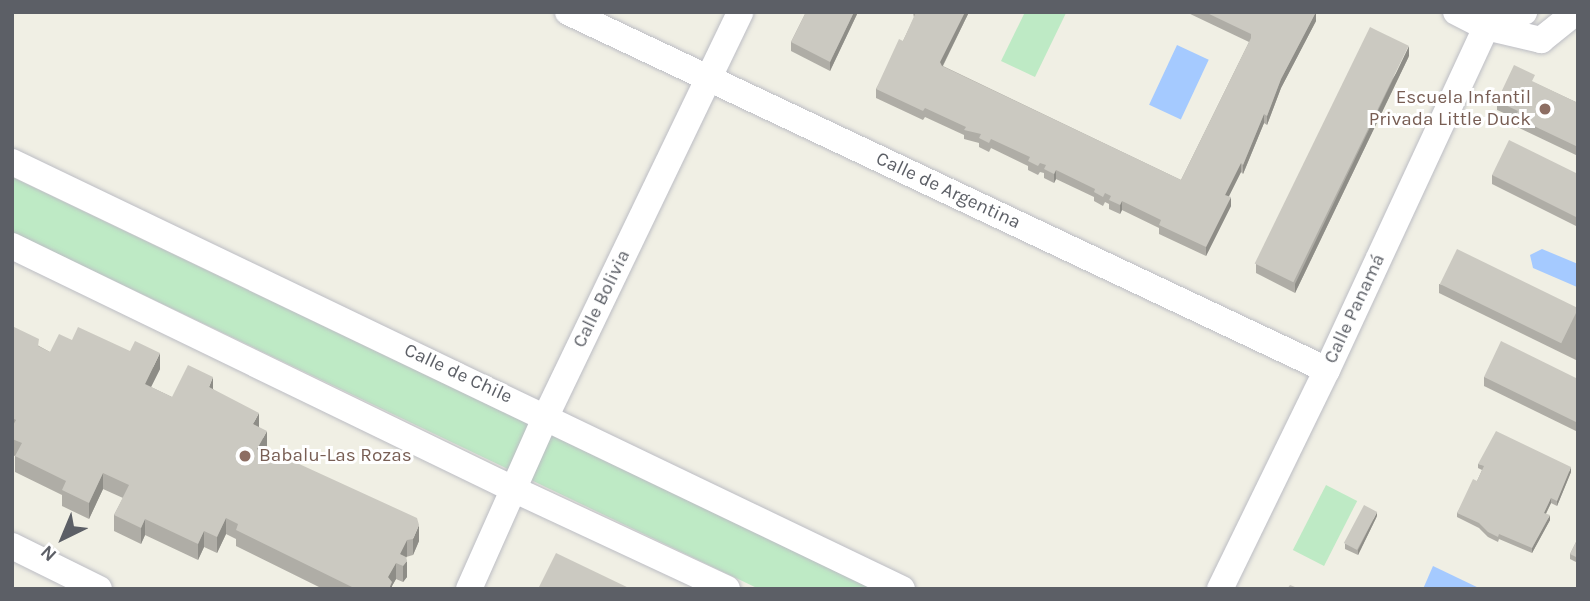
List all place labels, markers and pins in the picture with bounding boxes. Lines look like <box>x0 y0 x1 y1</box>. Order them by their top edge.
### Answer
place label: Escuela Infantil Privada Little Duck <box>1369 87 1531 131</box>
marker: Escuela Infantil Privada Little Duck <box>1537 101 1553 117</box>
place label: Babalu-Las Rozas <box>259 445 412 467</box>
marker: Babalu-Las Rozas <box>237 448 253 464</box>

